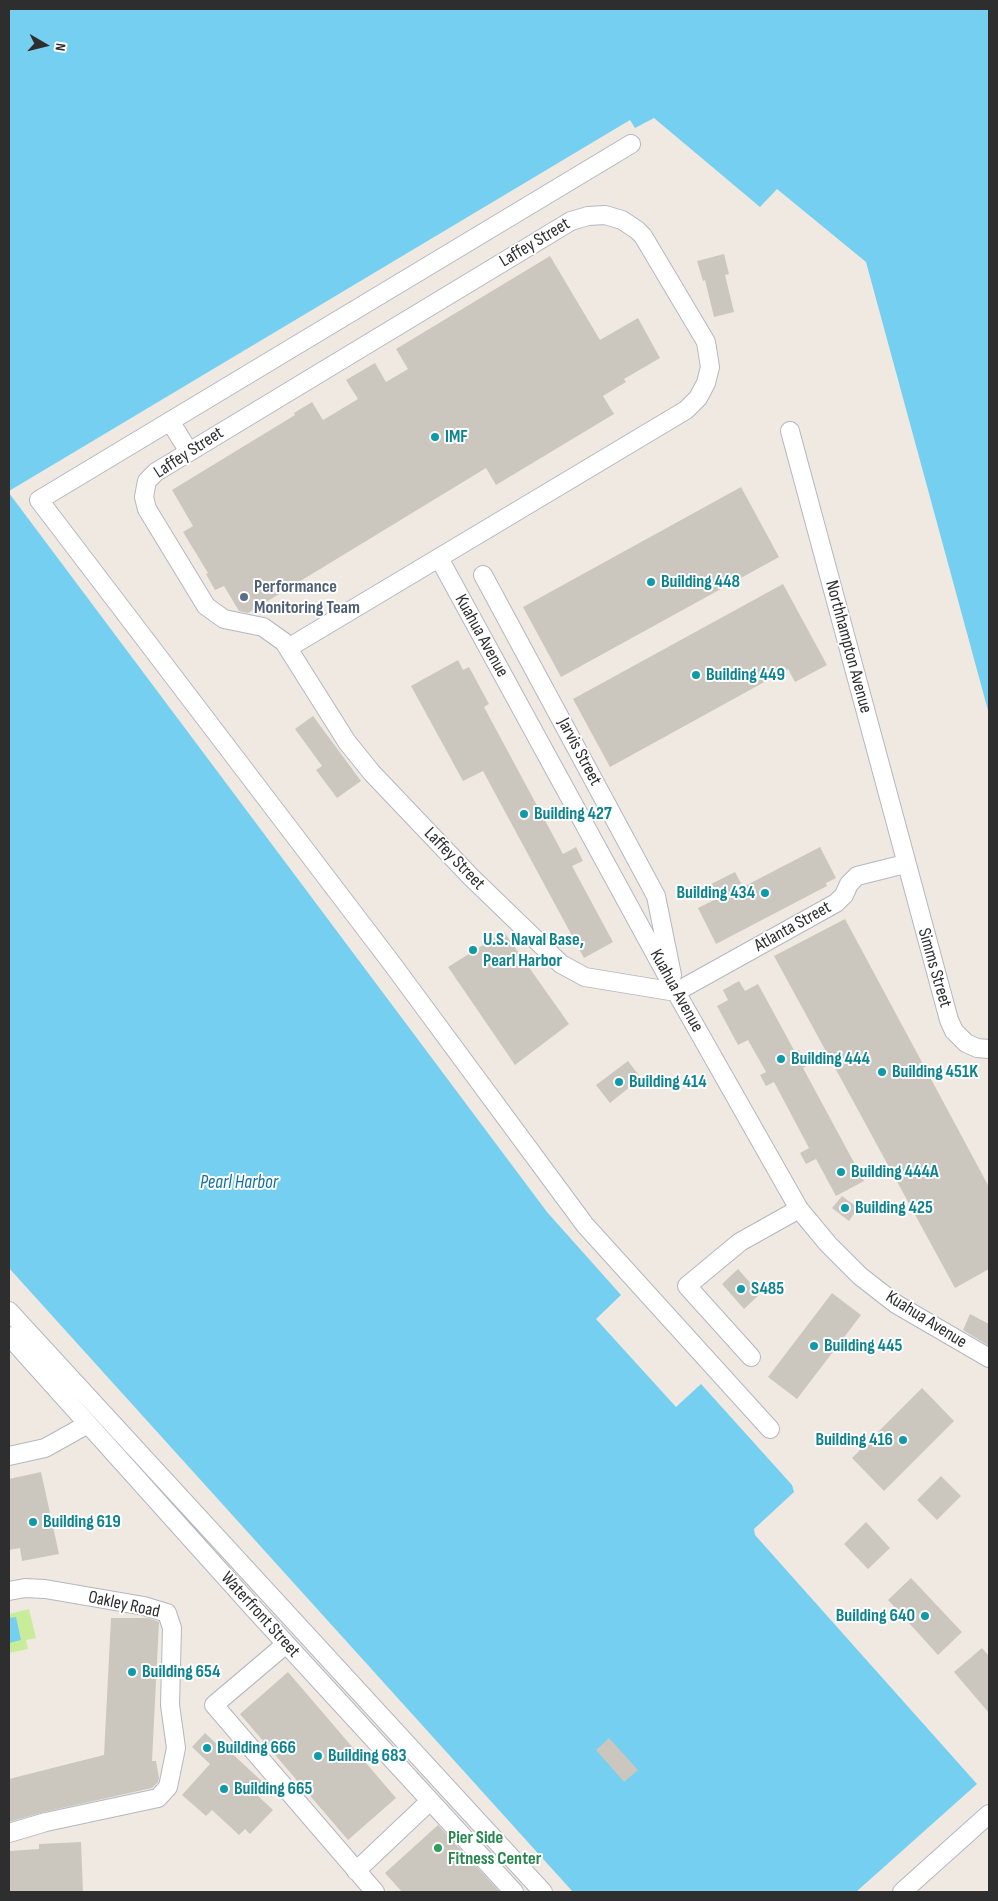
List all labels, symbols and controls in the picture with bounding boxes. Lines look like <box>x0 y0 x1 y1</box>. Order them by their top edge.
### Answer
north arrow <box>20 20 70 70</box>
text: N <box>51 42 69 52</box>
street label: Laffey Street <box>496 214 574 272</box>
street label: Laffey Street <box>150 423 228 483</box>
place label: IMF <box>445 426 468 448</box>
marker: IMF <box>429 431 441 443</box>
place label: Building 448 <box>661 571 740 593</box>
place label: Performance Monitoring Team <box>254 576 360 618</box>
marker: Building 448 <box>645 576 657 588</box>
street label: Northhampton Avenue <box>820 578 876 716</box>
marker: Performance Monitoring Team <box>238 591 250 603</box>
street label: Kuahua Avenue <box>449 591 513 681</box>
place label: Building 449 <box>706 664 785 686</box>
marker: Building 449 <box>690 669 702 681</box>
street label: Jarvis Street <box>552 714 606 790</box>
place label: Building 427 <box>534 803 612 825</box>
marker: Building 427 <box>518 808 530 820</box>
street label: Laffey Street <box>419 823 489 895</box>
place label: Building 434 <box>677 882 755 904</box>
marker: Building 434 <box>759 887 771 899</box>
street label: Atlanta Street <box>751 897 835 957</box>
street label: Simms Street <box>912 926 956 1010</box>
place label: U.S. Naval Base, Pearl Harbor <box>483 929 584 972</box>
marker: U.S. Naval Base, Pearl Harbor <box>467 944 479 956</box>
street label: Kuahua Avenue <box>644 946 708 1036</box>
place label: Building 444 <box>791 1048 870 1070</box>
marker: Building 444 <box>775 1053 787 1065</box>
place label: Building 451K <box>892 1061 978 1083</box>
marker: Building 451K <box>876 1066 888 1078</box>
place label: Building 414 <box>629 1071 707 1093</box>
marker: Building 414 <box>613 1076 625 1088</box>
place label: Building 444A <box>851 1161 938 1183</box>
marker: Building 444A <box>835 1166 847 1178</box>
water label: Pearl Harbor <box>200 1172 278 1194</box>
place label: Building 425 <box>855 1197 933 1219</box>
marker: Building 425 <box>839 1202 851 1214</box>
place label: S485 <box>751 1278 784 1300</box>
marker: S485 <box>735 1283 747 1295</box>
street label: Kuahua Avenue <box>882 1287 970 1353</box>
place label: Building 445 <box>824 1335 902 1357</box>
marker: Building 445 <box>808 1340 820 1352</box>
place label: Building 416 <box>815 1429 893 1451</box>
marker: Building 416 <box>897 1434 909 1446</box>
place label: Building 619 <box>43 1511 121 1533</box>
marker: Building 619 <box>27 1516 39 1528</box>
street label: Waterfront Street <box>216 1568 304 1662</box>
street label: Oakley Road <box>86 1587 162 1623</box>
place label: Building 640 <box>836 1605 915 1627</box>
marker: Building 640 <box>919 1610 931 1622</box>
place label: Building 654 <box>142 1661 220 1683</box>
marker: Building 654 <box>126 1666 138 1678</box>
place label: Building 666 <box>217 1737 296 1759</box>
marker: Building 666 <box>201 1742 213 1754</box>
place label: Building 683 <box>328 1745 407 1767</box>
marker: Building 683 <box>312 1750 324 1762</box>
place label: Building 665 <box>234 1778 312 1800</box>
marker: Building 665 <box>218 1783 230 1795</box>
place label: Pier Side Fitness Center <box>448 1827 541 1870</box>
marker: Pier Side Fitness Center <box>432 1842 444 1854</box>

